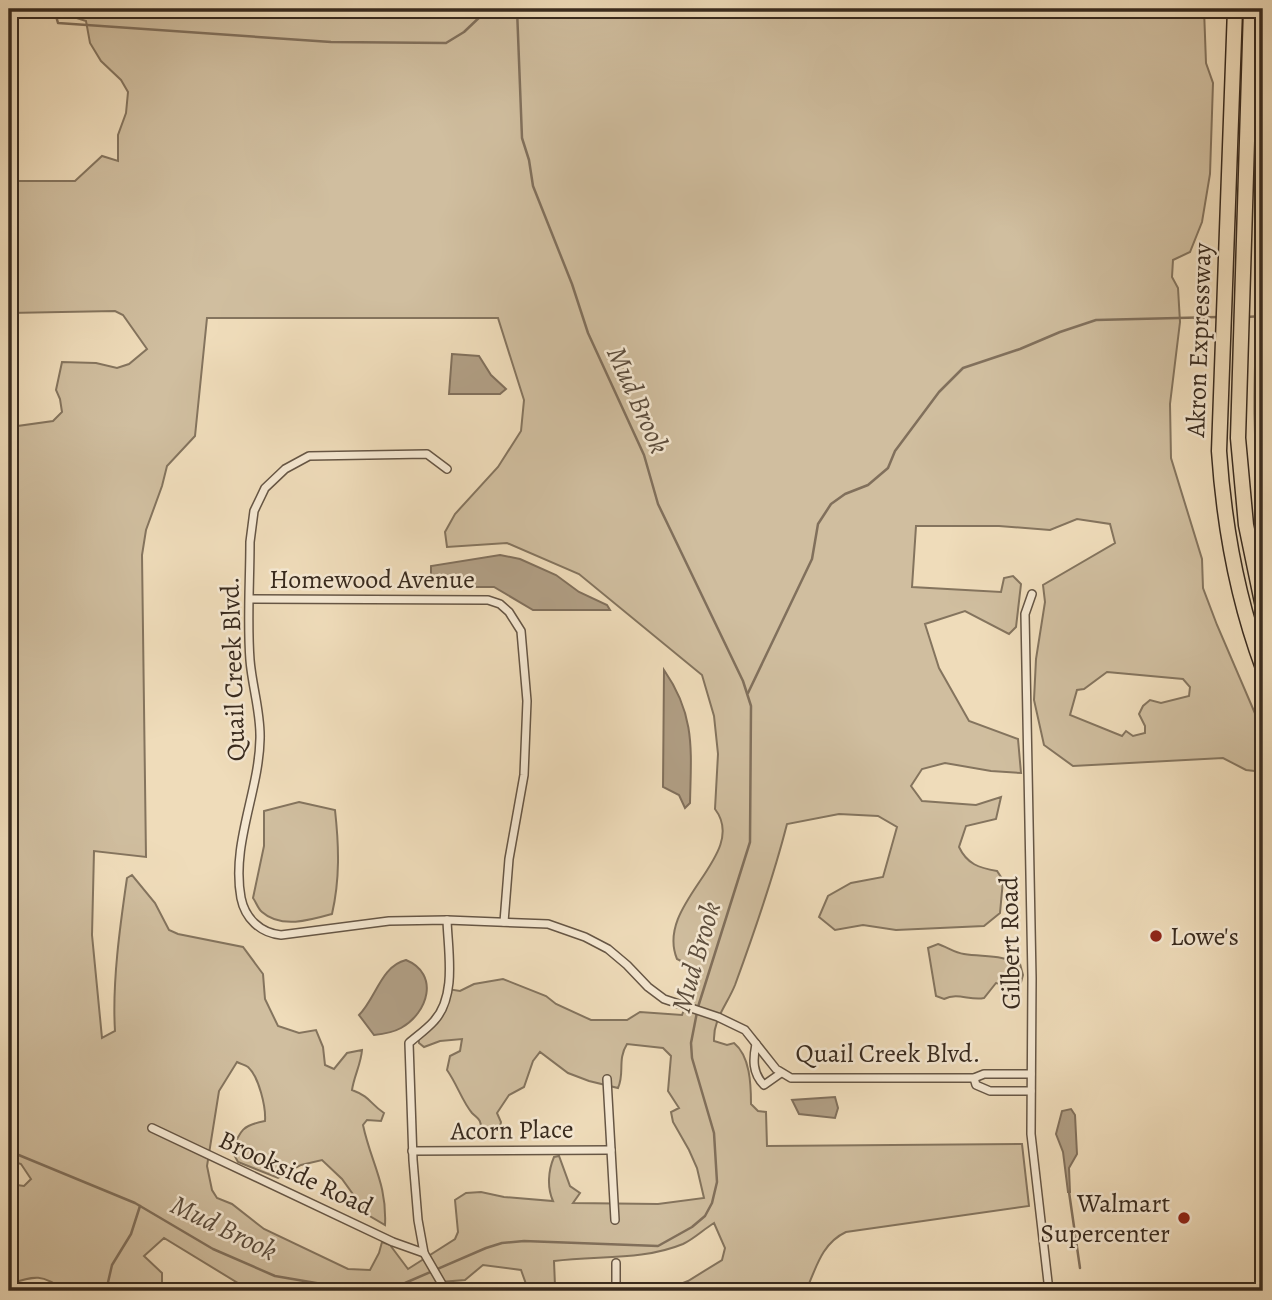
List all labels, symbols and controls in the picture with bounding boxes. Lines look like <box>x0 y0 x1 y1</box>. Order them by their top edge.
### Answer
street label: Akron Expressway <box>1178 242 1220 439</box>
water label: Mud Brook <box>597 340 679 460</box>
street label: Homewood Avenue <box>269 562 475 597</box>
street label: Quail Creek Blvd. <box>212 576 254 762</box>
street label: Gilbert Road <box>991 876 1029 1010</box>
water label: Mud Brook <box>662 897 730 1017</box>
place label: Lowe's <box>1170 919 1239 954</box>
marker: Lowe's <box>1148 928 1164 944</box>
street label: Quail Creek Blvd. <box>796 1036 980 1071</box>
street label: Acorn Place <box>449 1111 574 1149</box>
street label: Brookside Road <box>213 1122 379 1224</box>
water label: Mud Brook <box>164 1186 284 1270</box>
place label: Walmart Supercenter <box>1040 1186 1170 1251</box>
marker: Walmart Supercenter <box>1176 1210 1192 1226</box>

